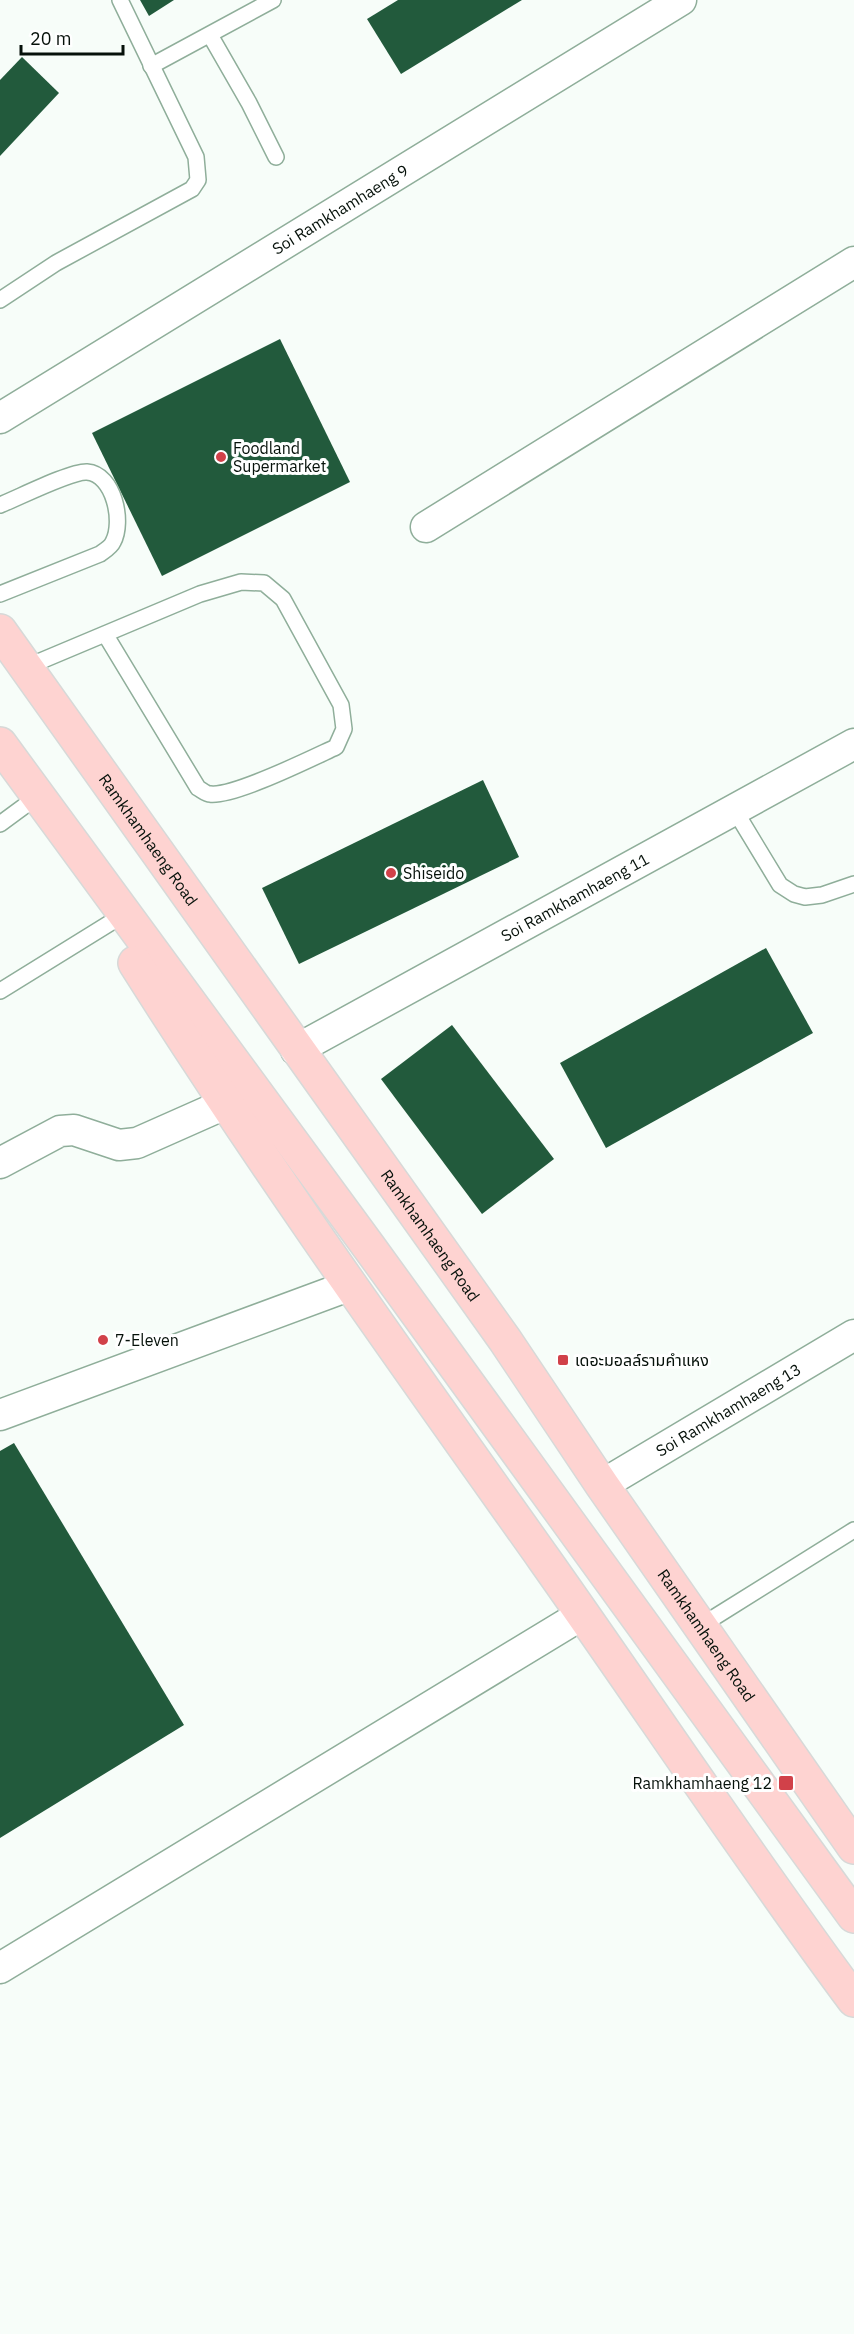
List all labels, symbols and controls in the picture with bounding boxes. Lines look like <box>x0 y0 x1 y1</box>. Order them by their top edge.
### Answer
scale bar <box>21 18 123 56</box>
text: 20 m <box>30 27 72 50</box>
street label: Soi Ramkhamhaeng 9 <box>268 160 412 259</box>
place label: Foodland Supermarket <box>233 438 326 476</box>
marker: Foodland Supermarket <box>214 450 228 464</box>
street label: Ramkhamhaeng Road <box>95 770 202 909</box>
street label: Soi Ramkhamhaeng 11 <box>497 848 652 946</box>
place label: Shiseido <box>403 863 464 883</box>
marker: Shiseido <box>384 866 398 880</box>
street label: Ramkhamhaeng Road <box>377 1166 484 1305</box>
place label: 7-Eleven <box>115 1330 179 1350</box>
marker: 7-Eleven <box>96 1333 110 1347</box>
place label: เดอะมอลล์รามคำแหง <box>575 1350 709 1370</box>
marker: เดอะมอลล์รามคำแหง <box>556 1353 570 1367</box>
street label: Soi Ramkhamhaeng 13 <box>652 1359 805 1461</box>
street label: Ramkhamhaeng Road <box>653 1565 760 1705</box>
place label: Ramkhamhaeng 12 <box>632 1773 772 1793</box>
marker: Ramkhamhaeng 12 <box>777 1774 795 1792</box>

